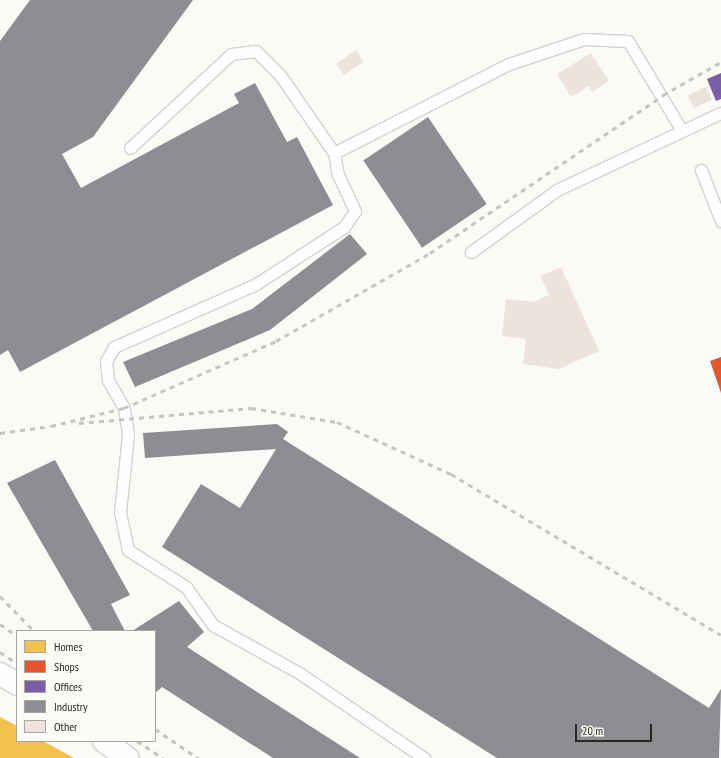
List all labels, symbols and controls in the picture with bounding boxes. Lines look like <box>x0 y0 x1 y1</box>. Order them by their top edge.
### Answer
legend <box>16 630 156 742</box>
text: Homes <box>54 639 82 654</box>
text: Shops <box>54 659 79 674</box>
text: Offices <box>54 679 82 694</box>
text: Industry <box>54 699 88 714</box>
scale bar <box>577 716 654 742</box>
text: Other <box>54 719 77 734</box>
text: 20 m <box>582 723 603 738</box>

